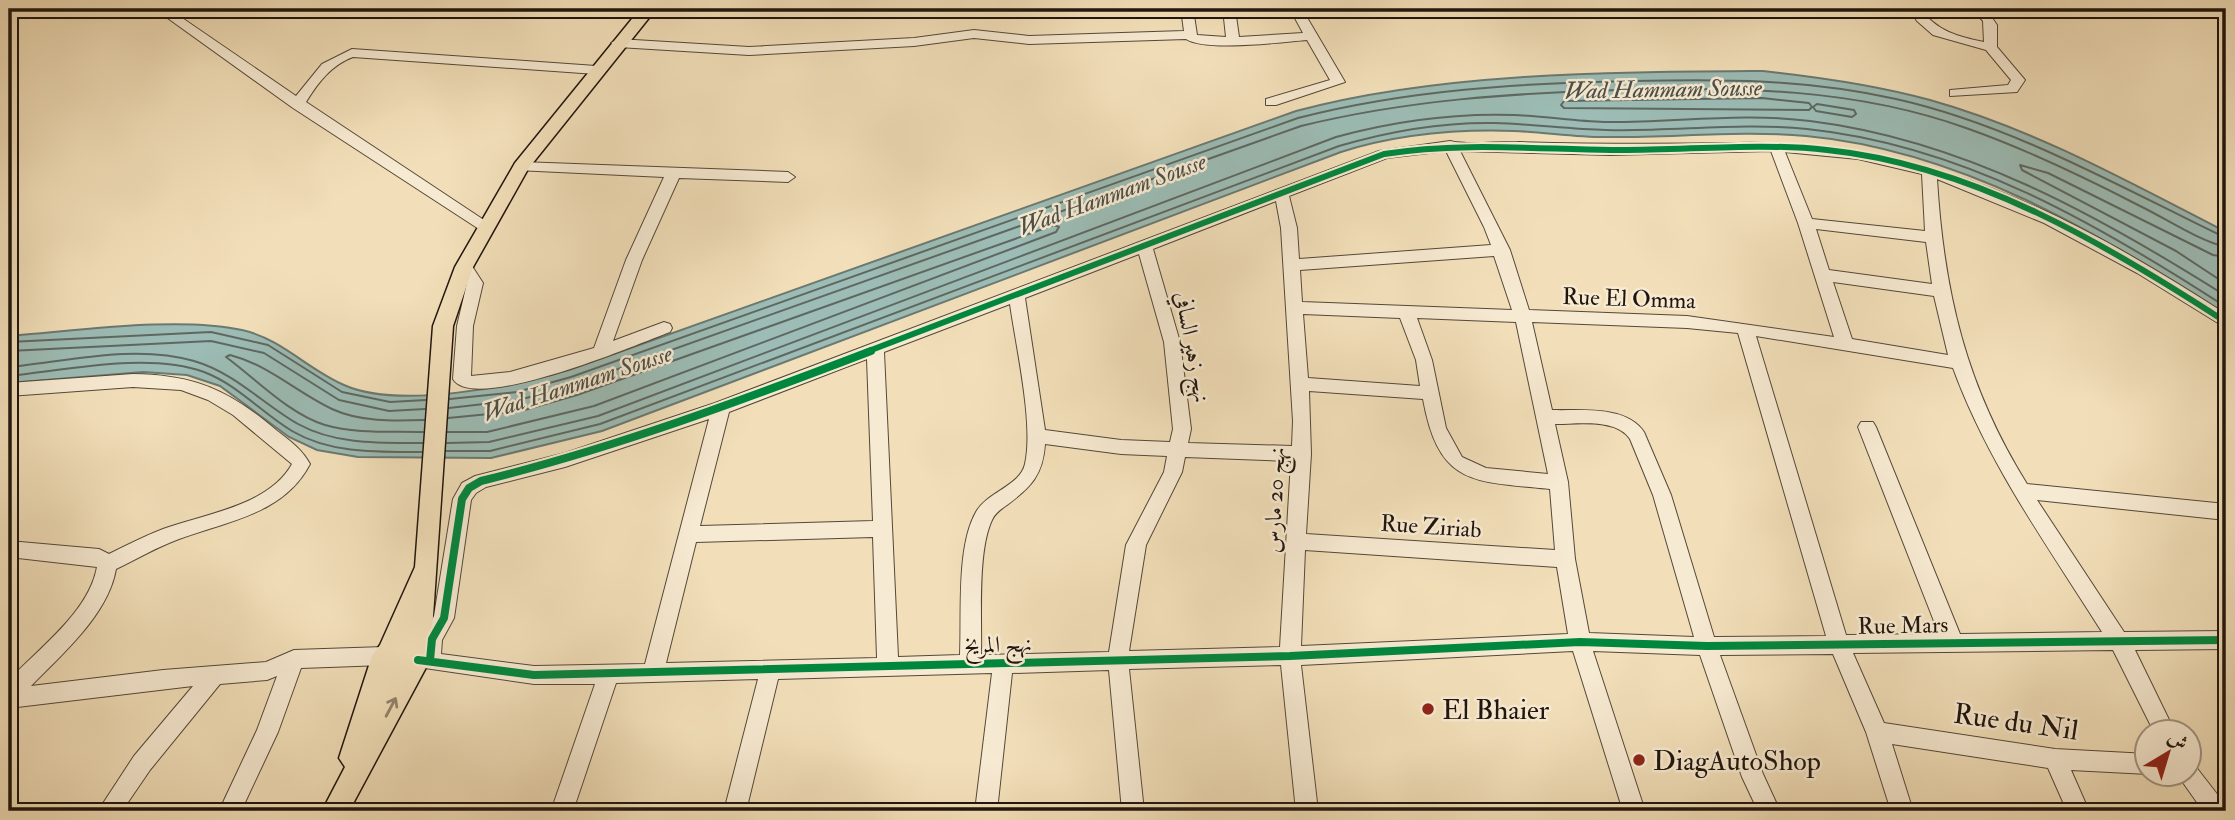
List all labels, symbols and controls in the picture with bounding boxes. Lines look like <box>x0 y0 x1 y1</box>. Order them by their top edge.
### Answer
water label: Wad Hammam Sousse <box>1564 72 1763 107</box>
water label: Wad Hammam Sousse <box>1014 146 1211 243</box>
street label: Rue El Omma <box>1562 282 1697 315</box>
street label: نهج زهير السافي <box>1163 289 1217 406</box>
water label: Wad Hammam Sousse <box>478 338 677 429</box>
street label: نهج 20 مارس <box>1257 446 1298 554</box>
street label: Rue Ziriab <box>1379 508 1483 544</box>
street label: Rue Mars <box>1857 610 1949 641</box>
street label: نهج المريخ <box>964 629 1032 666</box>
place label: El Bhaier <box>1442 693 1550 728</box>
street label: Rue du Nil <box>1951 696 2080 749</box>
one-way arrow <box>385 697 399 718</box>
marker: El Bhaier <box>1420 701 1436 717</box>
north arrow <box>2134 718 2204 788</box>
text: ش <box>2163 725 2193 756</box>
place label: DiagAutoShop <box>1653 744 1821 779</box>
marker: DiagAutoShop <box>1631 752 1647 768</box>

